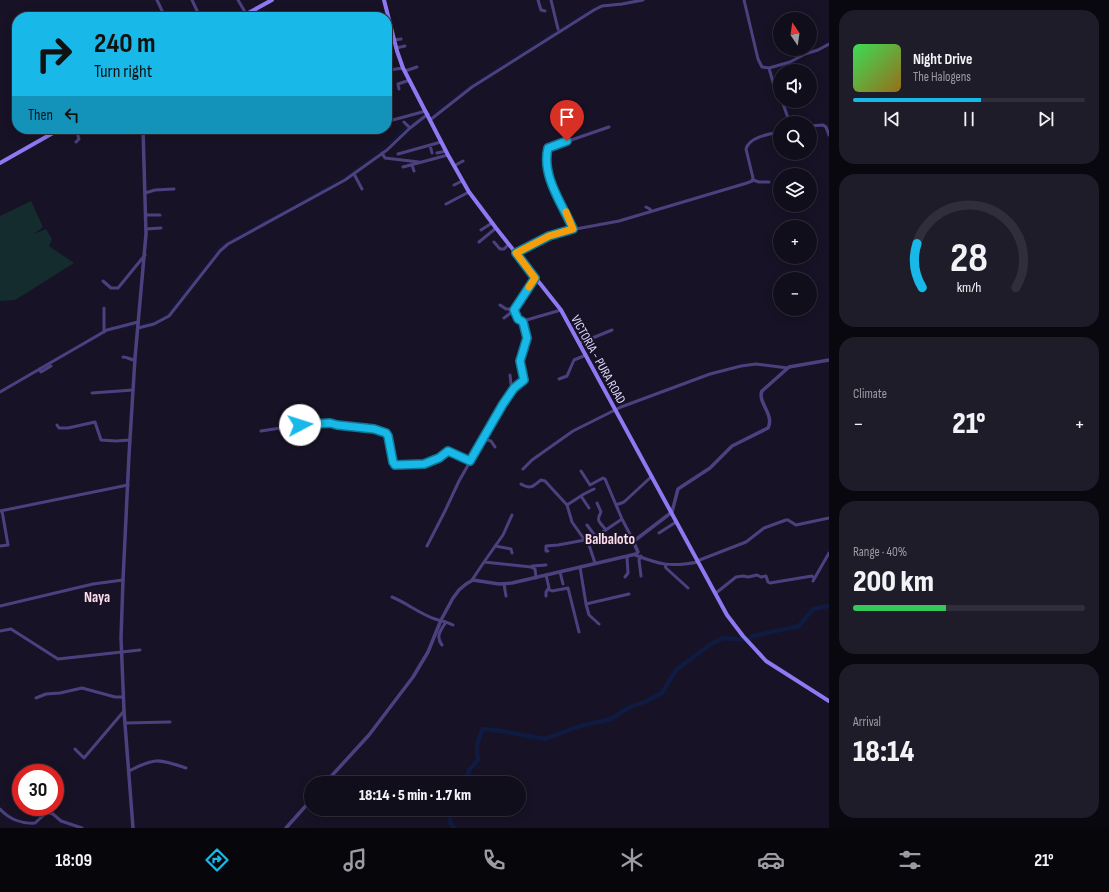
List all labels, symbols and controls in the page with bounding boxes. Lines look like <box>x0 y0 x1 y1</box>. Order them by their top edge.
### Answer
north arrow <box>773 12 817 56</box>
map controls <box>773 12 817 316</box>
text: 240 m <box>94 27 155 60</box>
icon: right <box>28 28 80 80</box>
text: Night Drive <box>913 50 972 69</box>
text: Turn right <box>94 61 152 82</box>
button: sound <box>773 64 817 108</box>
text: The Halogens <box>913 69 971 85</box>
pin <box>550 100 584 141</box>
icon: left <box>61 104 83 126</box>
text: Then <box>28 106 53 125</box>
icon: arrive <box>556 106 578 128</box>
icon: previous <box>881 108 903 130</box>
icon: pause <box>958 108 980 130</box>
icon: next <box>1035 108 1057 130</box>
button: search <box>773 116 817 160</box>
button: layers <box>773 168 817 212</box>
button: + <box>773 220 817 264</box>
text: 28 <box>950 234 988 283</box>
button: − <box>773 272 817 316</box>
text: km/h <box>957 279 981 296</box>
street label: VICTORIA - PURA ROAD <box>567 312 629 407</box>
text: Climate <box>853 386 887 402</box>
position arrow <box>279 404 321 446</box>
text: 21° <box>952 406 986 442</box>
text: − <box>853 411 864 438</box>
text: + <box>1074 411 1085 438</box>
district label: Balbaloto <box>585 530 635 549</box>
text: Range · 40% <box>853 544 907 560</box>
text: 200 km <box>853 564 934 600</box>
district label: Naya <box>84 588 110 607</box>
text: Arrival <box>853 714 881 730</box>
text: 18:14 <box>853 734 914 770</box>
speed limit sign: 30 <box>12 764 64 816</box>
text: 18:14 · 5 min · 1.7 km <box>359 786 471 805</box>
icon: directions <box>203 846 231 874</box>
icon: music <box>341 846 369 874</box>
icon: phone <box>480 846 508 874</box>
icon: climate <box>618 846 646 874</box>
icon: car <box>757 846 785 874</box>
icon: filters <box>896 846 924 874</box>
text: 18:09 <box>55 850 92 871</box>
text: 21° <box>1034 850 1054 871</box>

